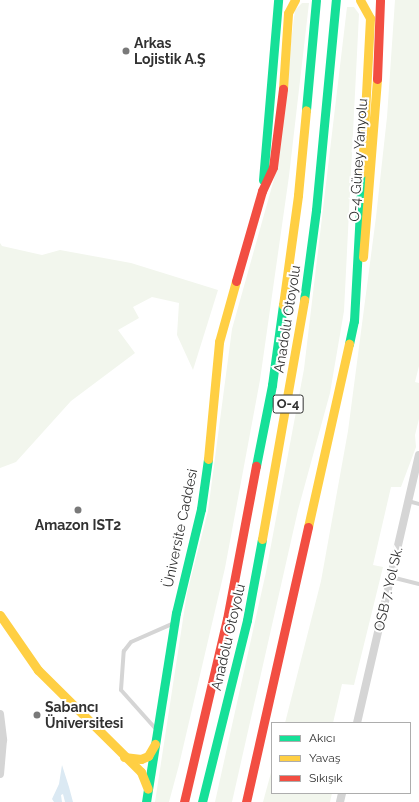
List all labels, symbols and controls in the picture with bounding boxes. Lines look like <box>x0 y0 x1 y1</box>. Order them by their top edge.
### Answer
place label: Arkas Lojistik A.Ş <box>134 35 206 68</box>
marker: Arkas Lojistik A.Ş <box>121 46 131 56</box>
street label: O-4 Güney Yanyolu <box>345 97 371 223</box>
street label: Anadolu Otoyolu <box>270 264 304 374</box>
road number: O-4 <box>272 393 304 415</box>
street label: Üniversite Caddesi <box>159 467 201 589</box>
marker: Amazon IST2 <box>73 505 83 515</box>
place label: Amazon IST2 <box>35 517 121 533</box>
street label: OSB 7. Yol Sk. <box>370 545 406 633</box>
street label: Anadolu Otoyolu <box>208 582 248 692</box>
place label: Sabancı Üniversitesi <box>45 699 123 732</box>
marker: Sabancı Üniversitesi <box>32 710 42 720</box>
legend <box>271 722 411 794</box>
text: Akıcı <box>309 731 335 745</box>
text: Yavaş <box>309 751 341 765</box>
text: Sıkışık <box>309 771 343 785</box>

